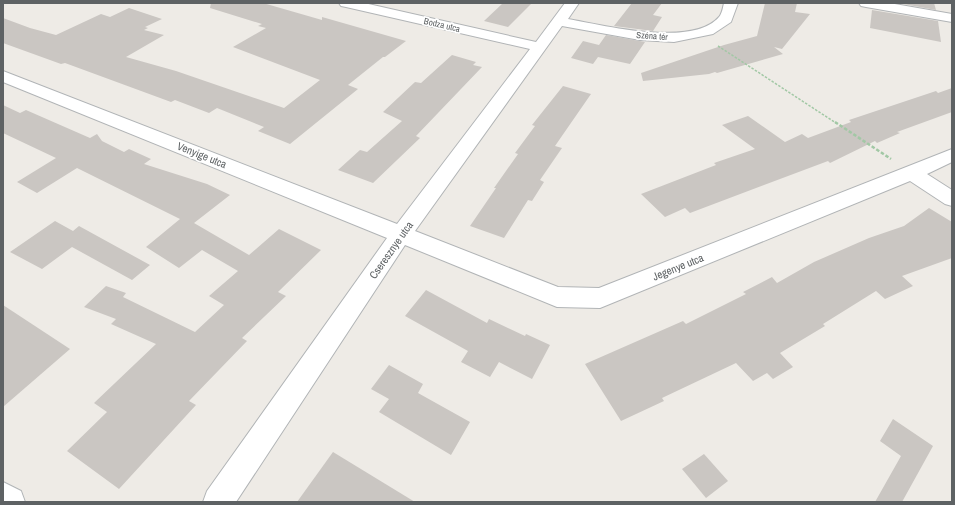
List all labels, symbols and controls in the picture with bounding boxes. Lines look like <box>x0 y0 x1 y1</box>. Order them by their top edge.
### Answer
street label: Bodza utca <box>423 15 461 35</box>
street label: Széna tér <box>636 29 669 43</box>
street label: Venyige utca <box>175 139 229 171</box>
street label: Cseresznye utca <box>366 218 416 282</box>
street label: Jegenye utca <box>650 250 706 284</box>

